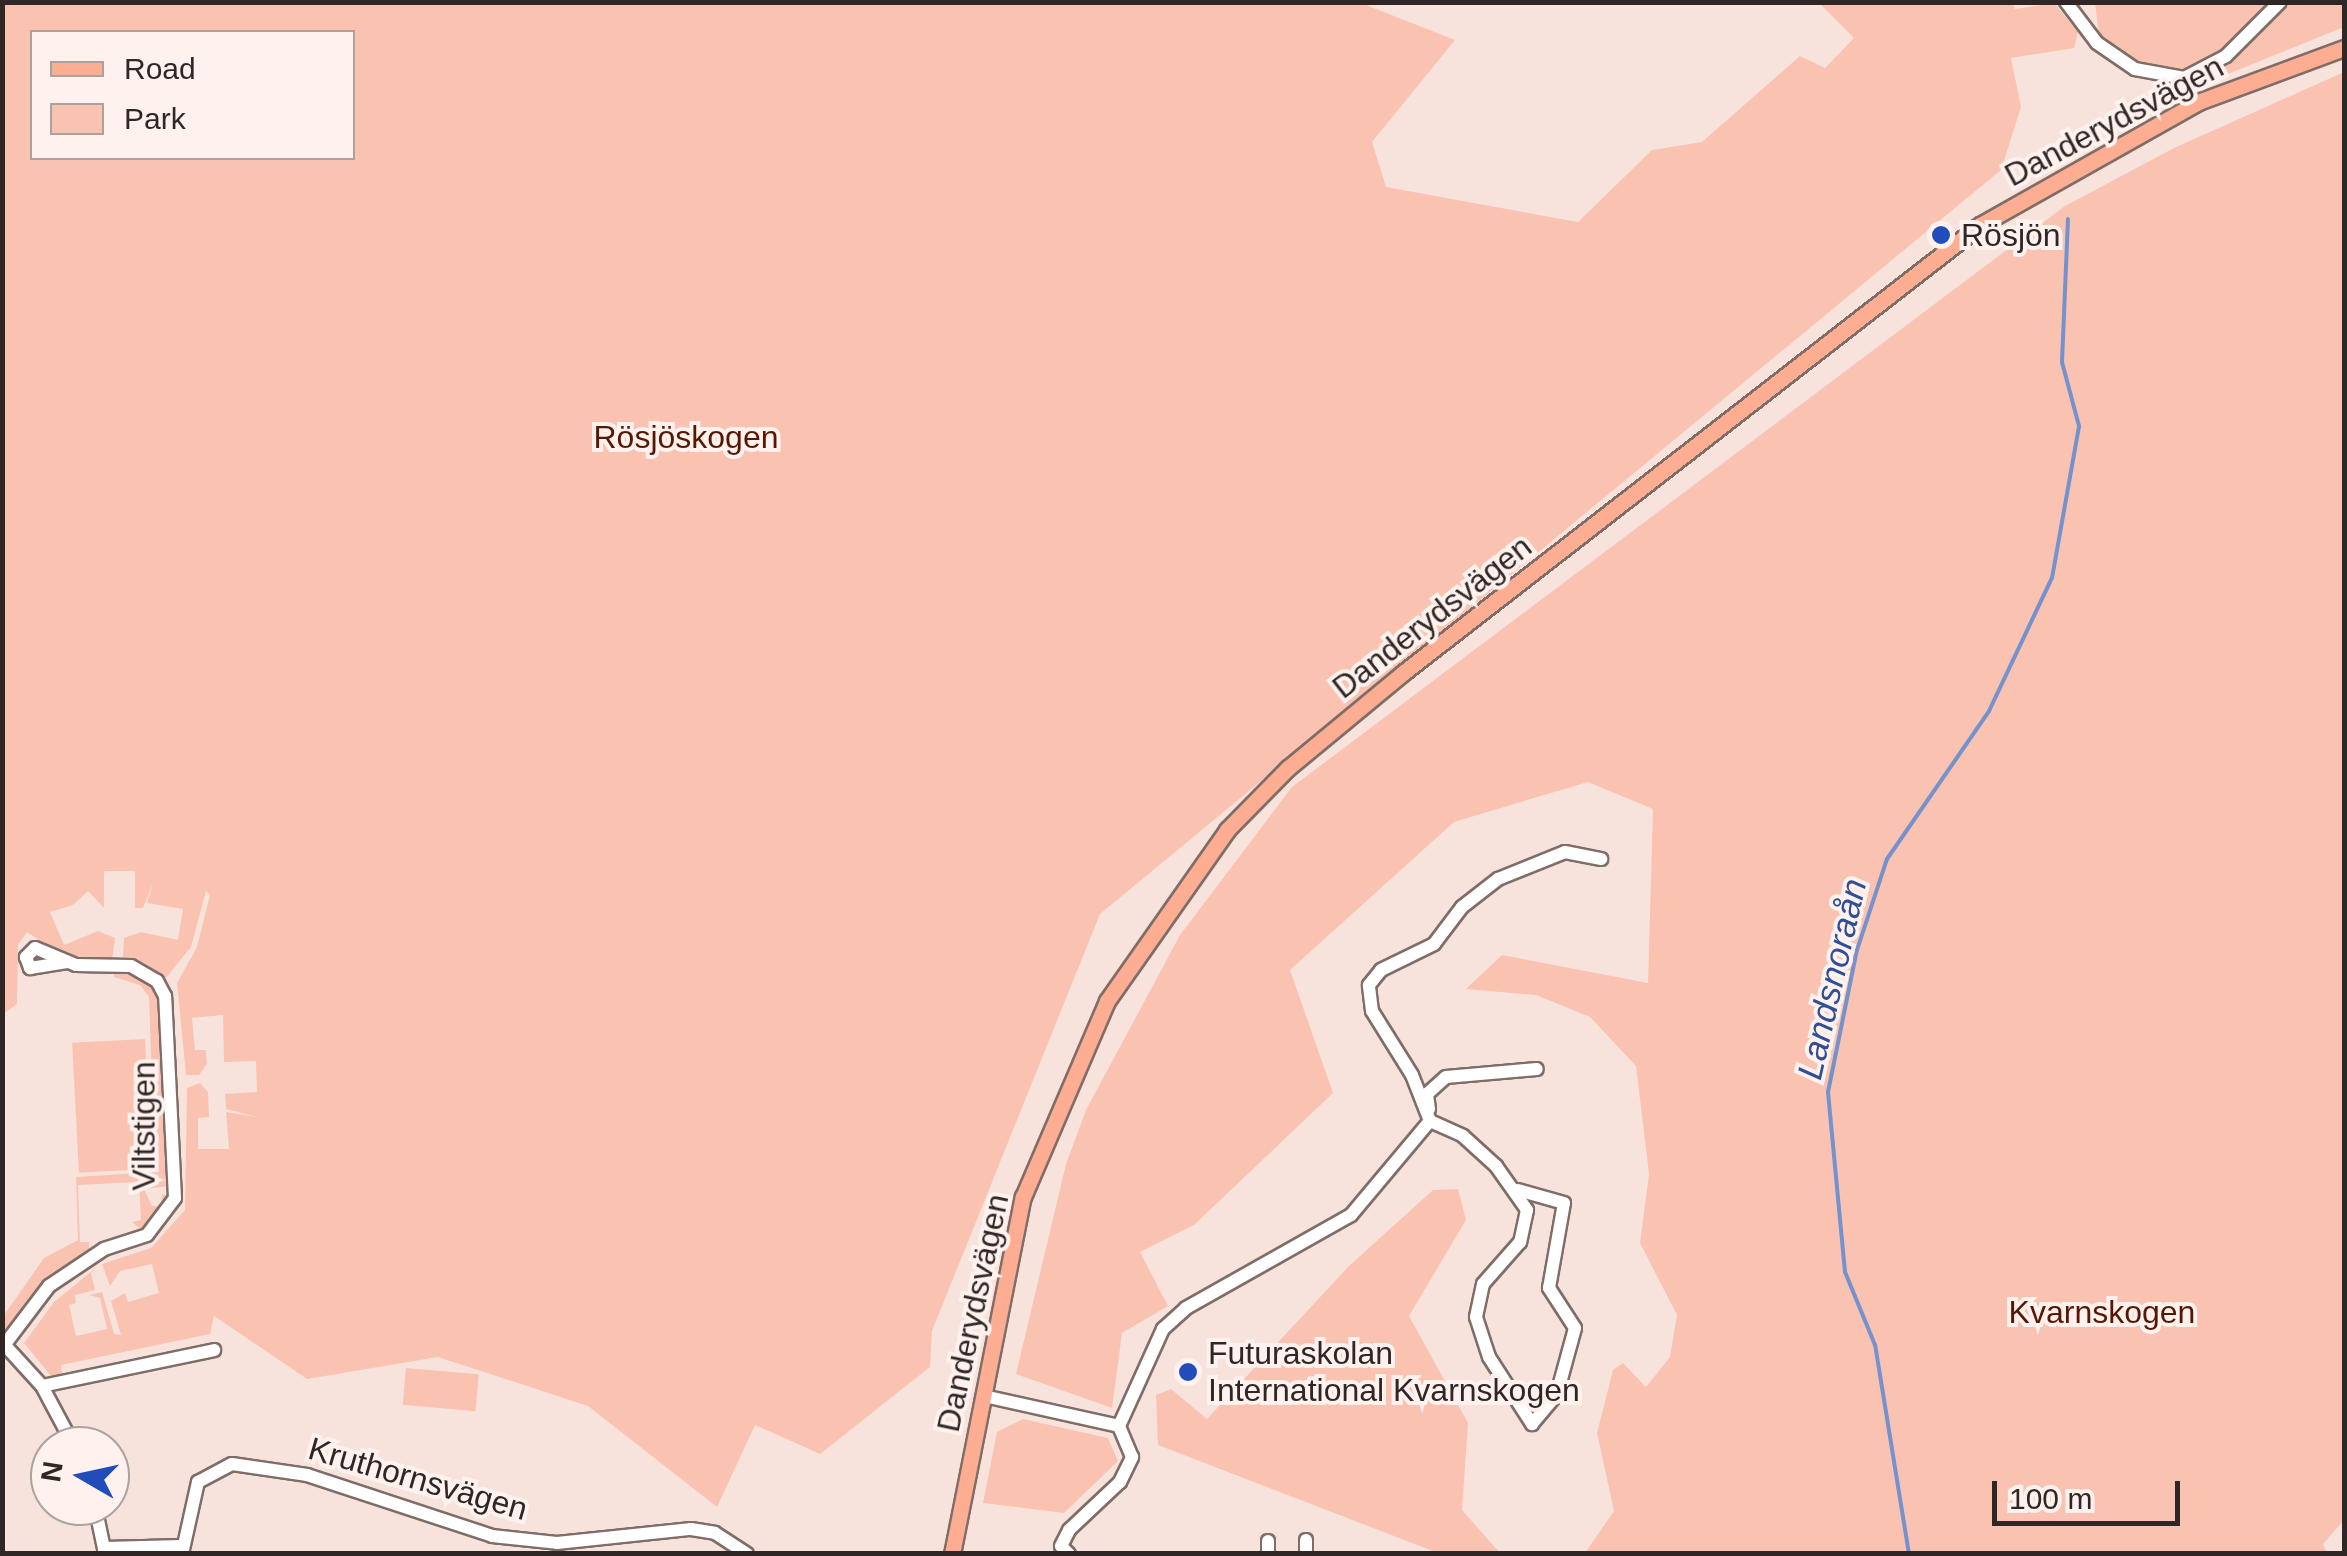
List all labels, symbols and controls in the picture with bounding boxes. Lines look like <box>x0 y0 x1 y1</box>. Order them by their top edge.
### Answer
legend <box>30 30 355 160</box>
street label: Danderydsvägen <box>1998 47 2230 195</box>
text: Road <box>124 52 196 85</box>
text: Park <box>124 102 186 135</box>
place label: Rösjön <box>1961 216 2061 254</box>
marker: Rösjön <box>1930 224 1952 246</box>
park label: Rösjöskogen <box>594 418 778 456</box>
street label: Danderydsvägen <box>1325 527 1539 707</box>
water label: Landsnoraån <box>1789 875 1875 1083</box>
street label: Viltstigen <box>125 1061 163 1191</box>
street label: Danderydsvägen <box>929 1191 1017 1435</box>
park label: Kvarnskogen <box>2009 1293 2195 1331</box>
place label: Futuraskolan International Kvarnskogen <box>1208 1335 1580 1410</box>
marker: Futuraskolan International Kvarnskogen <box>1177 1361 1199 1383</box>
north arrow <box>30 1426 130 1526</box>
street label: Kruthornsvägen <box>304 1429 532 1529</box>
text: N <box>35 1459 69 1484</box>
scale bar <box>1997 1461 2184 1523</box>
text: 100 m <box>2009 1482 2092 1515</box>

